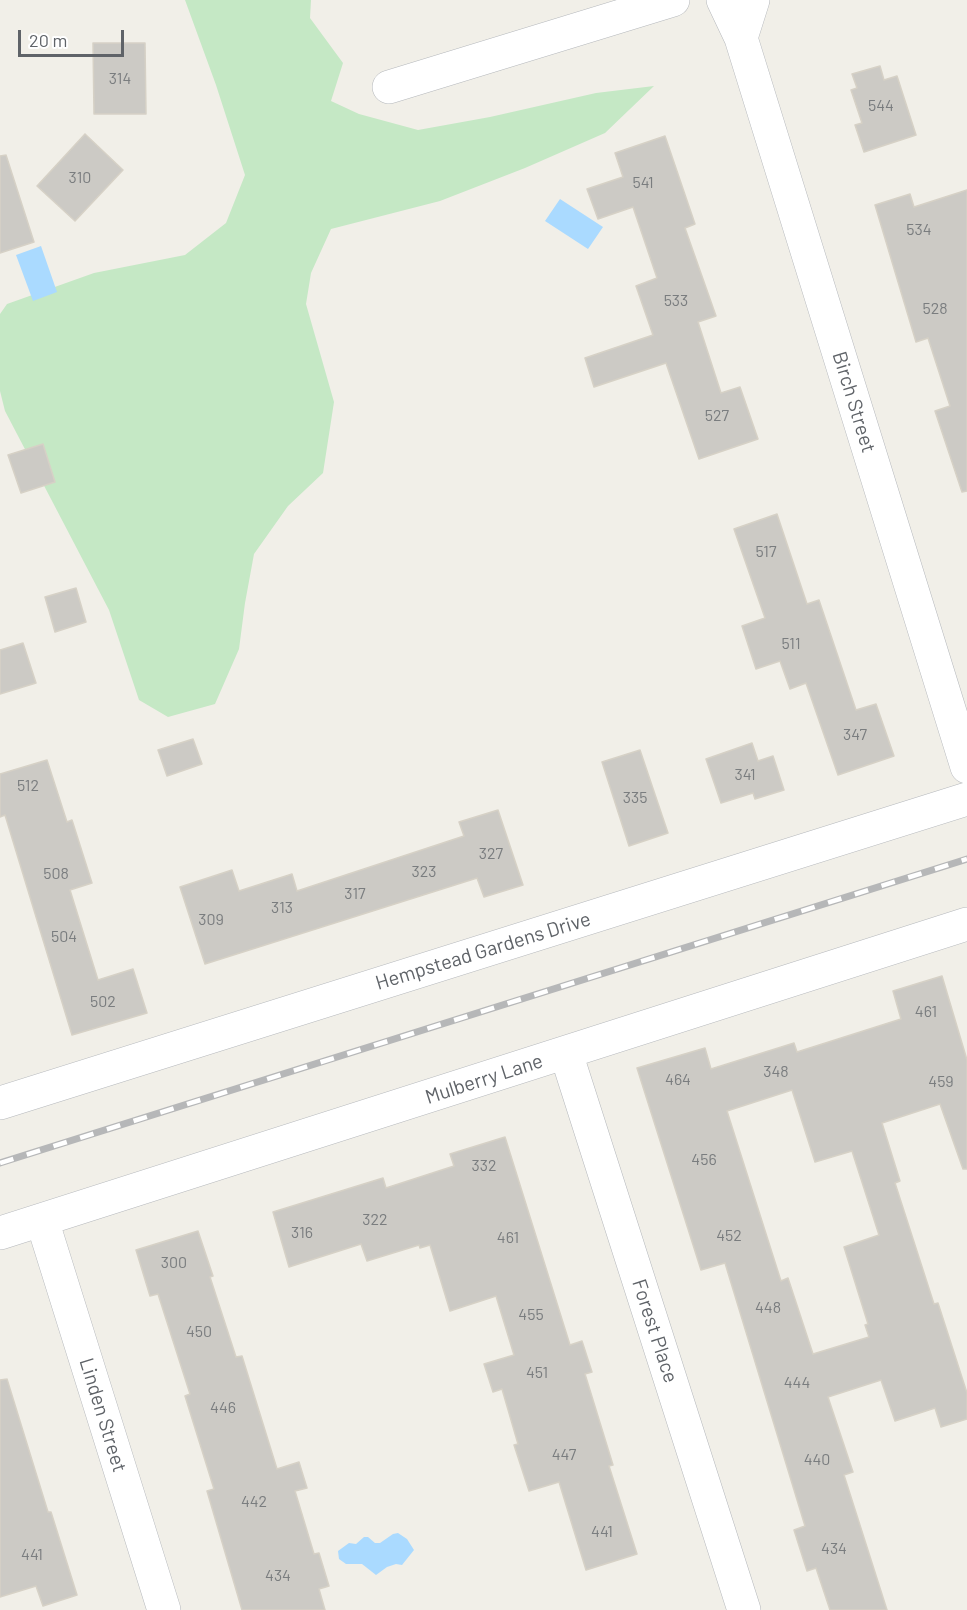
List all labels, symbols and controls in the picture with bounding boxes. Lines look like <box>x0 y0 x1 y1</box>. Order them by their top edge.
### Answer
scale bar <box>21 18 128 56</box>
text: 20 m <box>29 29 67 51</box>
house number: 314 <box>109 69 131 89</box>
house number: 544 <box>868 96 894 116</box>
house number: 310 <box>69 168 91 188</box>
house number: 541 <box>632 173 654 193</box>
house number: 534 <box>906 220 932 240</box>
house number: 533 <box>664 291 688 311</box>
house number: 528 <box>922 299 948 319</box>
street label: Birch Street <box>827 348 881 456</box>
house number: 527 <box>705 406 729 426</box>
house number: 517 <box>756 542 776 562</box>
house number: 511 <box>781 634 801 654</box>
house number: 347 <box>843 725 867 745</box>
house number: 341 <box>734 765 756 785</box>
house number: 512 <box>17 776 39 796</box>
house number: 335 <box>623 788 647 808</box>
house number: 327 <box>479 844 503 864</box>
house number: 323 <box>412 862 436 882</box>
house number: 508 <box>43 864 69 884</box>
house number: 317 <box>344 884 366 904</box>
house number: 313 <box>271 898 293 918</box>
street label: Hempstead Gardens Drive <box>373 907 593 995</box>
house number: 309 <box>198 910 224 930</box>
house number: 504 <box>51 927 77 947</box>
house number: 502 <box>90 992 116 1012</box>
house number: 461 <box>915 1002 937 1022</box>
street label: Mulberry Lane <box>422 1049 546 1109</box>
house number: 348 <box>763 1062 789 1082</box>
house number: 464 <box>665 1070 691 1090</box>
house number: 459 <box>928 1072 954 1092</box>
house number: 456 <box>691 1150 717 1170</box>
house number: 332 <box>471 1156 497 1176</box>
house number: 322 <box>362 1210 388 1230</box>
house number: 316 <box>291 1223 313 1243</box>
house number: 452 <box>716 1226 742 1246</box>
house number: 461 <box>497 1228 519 1248</box>
house number: 300 <box>161 1253 187 1273</box>
street label: Forest Place <box>627 1276 683 1386</box>
house number: 448 <box>755 1298 781 1318</box>
house number: 455 <box>518 1305 544 1325</box>
house number: 450 <box>186 1322 212 1342</box>
street label: Linden Street <box>74 1355 132 1475</box>
house number: 451 <box>526 1363 548 1383</box>
house number: 444 <box>784 1373 810 1393</box>
house number: 446 <box>210 1398 236 1418</box>
house number: 447 <box>552 1445 576 1465</box>
house number: 440 <box>804 1450 830 1470</box>
house number: 442 <box>241 1492 267 1512</box>
house number: 441 <box>591 1522 613 1542</box>
house number: 434 <box>821 1539 847 1559</box>
house number: 441 <box>21 1545 43 1565</box>
house number: 434 <box>265 1566 291 1586</box>

